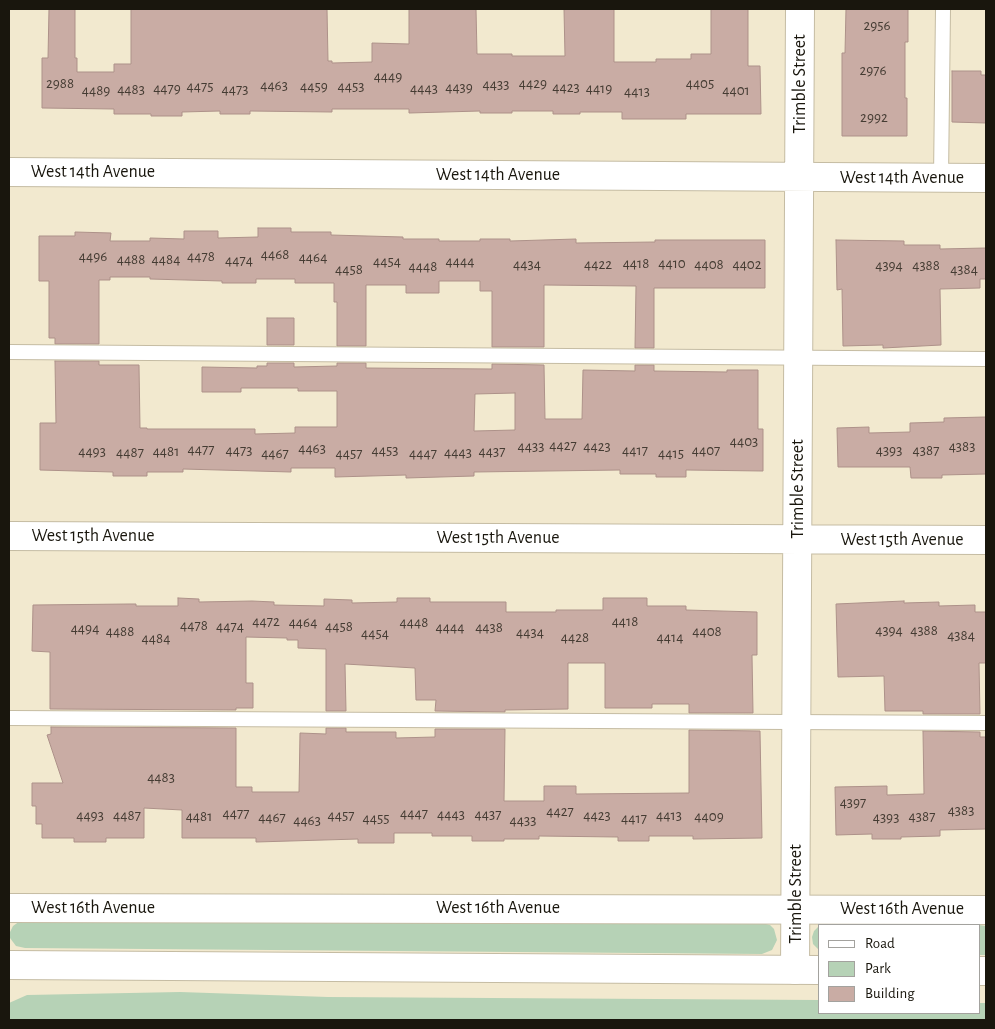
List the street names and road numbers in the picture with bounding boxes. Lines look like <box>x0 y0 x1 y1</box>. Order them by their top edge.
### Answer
street label: Trimble Street <box>789 34 811 134</box>
street label: West 14th Avenue <box>31 161 155 183</box>
street label: West 14th Avenue <box>436 164 560 186</box>
street label: West 14th Avenue <box>840 167 964 189</box>
street label: Trimble Street <box>787 439 809 539</box>
street label: West 15th Avenue <box>31 525 155 547</box>
street label: West 15th Avenue <box>436 527 560 549</box>
street label: West 15th Avenue <box>840 529 964 551</box>
street label: Trimble Street <box>785 844 807 944</box>
street label: West 16th Avenue <box>31 897 155 919</box>
street label: West 16th Avenue <box>436 897 560 919</box>
street label: West 16th Avenue <box>840 898 964 920</box>

